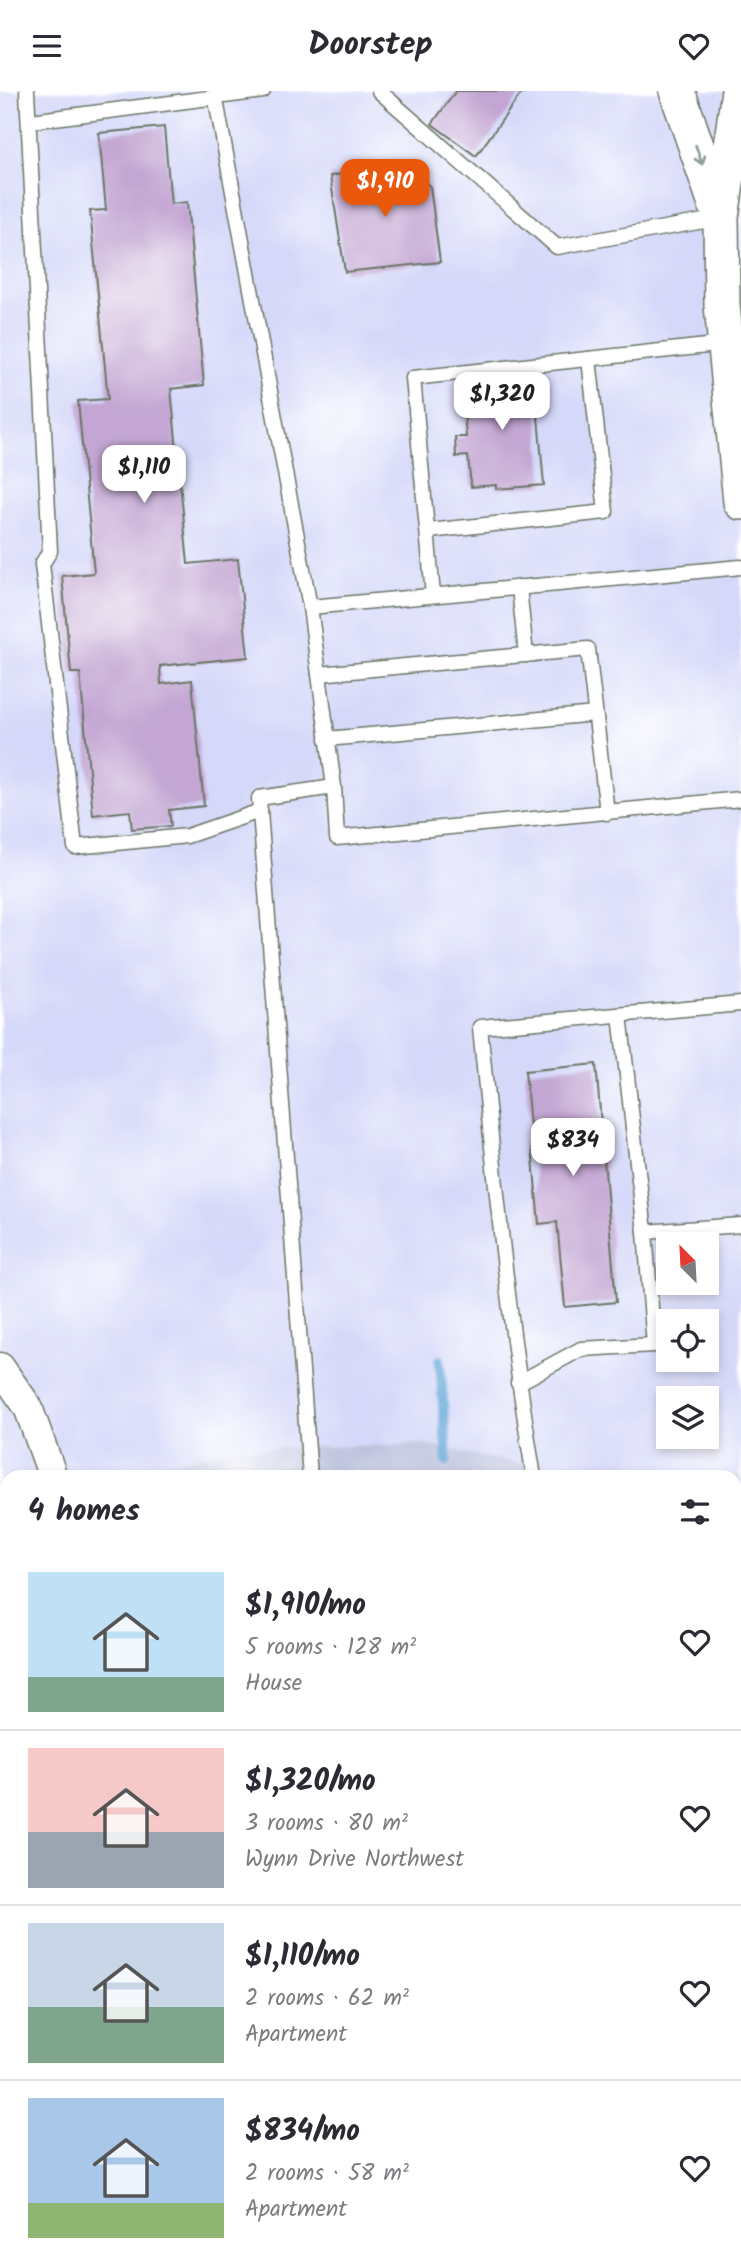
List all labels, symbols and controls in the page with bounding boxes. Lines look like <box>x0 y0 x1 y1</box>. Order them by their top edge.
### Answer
text: Doorstep <box>308 20 433 71</box>
icon: menu <box>28 27 66 65</box>
icon: heart <box>675 27 713 65</box>
one-way arrow <box>694 143 706 165</box>
pin: $1,910 <box>328 159 442 219</box>
text: $1,910 <box>357 164 413 200</box>
pin: $1,320 <box>445 373 559 432</box>
text: $1,320 <box>470 377 534 413</box>
pin: $1,110 <box>87 445 201 505</box>
text: $1,110 <box>118 450 170 486</box>
pin: $834 <box>532 1119 614 1178</box>
text: $834 <box>547 1123 599 1159</box>
north arrow <box>656 1232 719 1295</box>
map controls <box>656 1232 719 1449</box>
button: locate <box>656 1309 719 1372</box>
button: layers <box>656 1386 719 1449</box>
text: 4 homes <box>28 1488 140 1536</box>
icon: filters <box>676 1493 714 1531</box>
text: $1,910/mo <box>245 1582 366 1630</box>
icon: home <box>84 1600 168 1684</box>
icon: heart <box>676 1623 714 1661</box>
text: 5 rooms · 128 m² <box>245 1630 416 1666</box>
text: House <box>245 1666 302 1702</box>
text: $1,320/mo <box>245 1758 376 1806</box>
icon: home <box>84 1776 168 1860</box>
icon: heart <box>676 1799 714 1837</box>
text: 3 rooms · 80 m² <box>245 1806 408 1842</box>
text: Wynn Drive Northwest <box>245 1842 464 1878</box>
text: $1,110/mo <box>245 1933 360 1981</box>
icon: home <box>84 1951 168 2035</box>
icon: heart <box>676 1974 714 2012</box>
text: 2 rooms · 62 m² <box>245 1981 409 2017</box>
text: Apartment <box>245 2017 347 2053</box>
text: $834/mo <box>245 2108 360 2156</box>
icon: home <box>84 2126 168 2210</box>
icon: heart <box>676 2149 714 2187</box>
text: 2 rooms · 58 m² <box>245 2156 409 2192</box>
text: Apartment <box>245 2192 347 2228</box>

